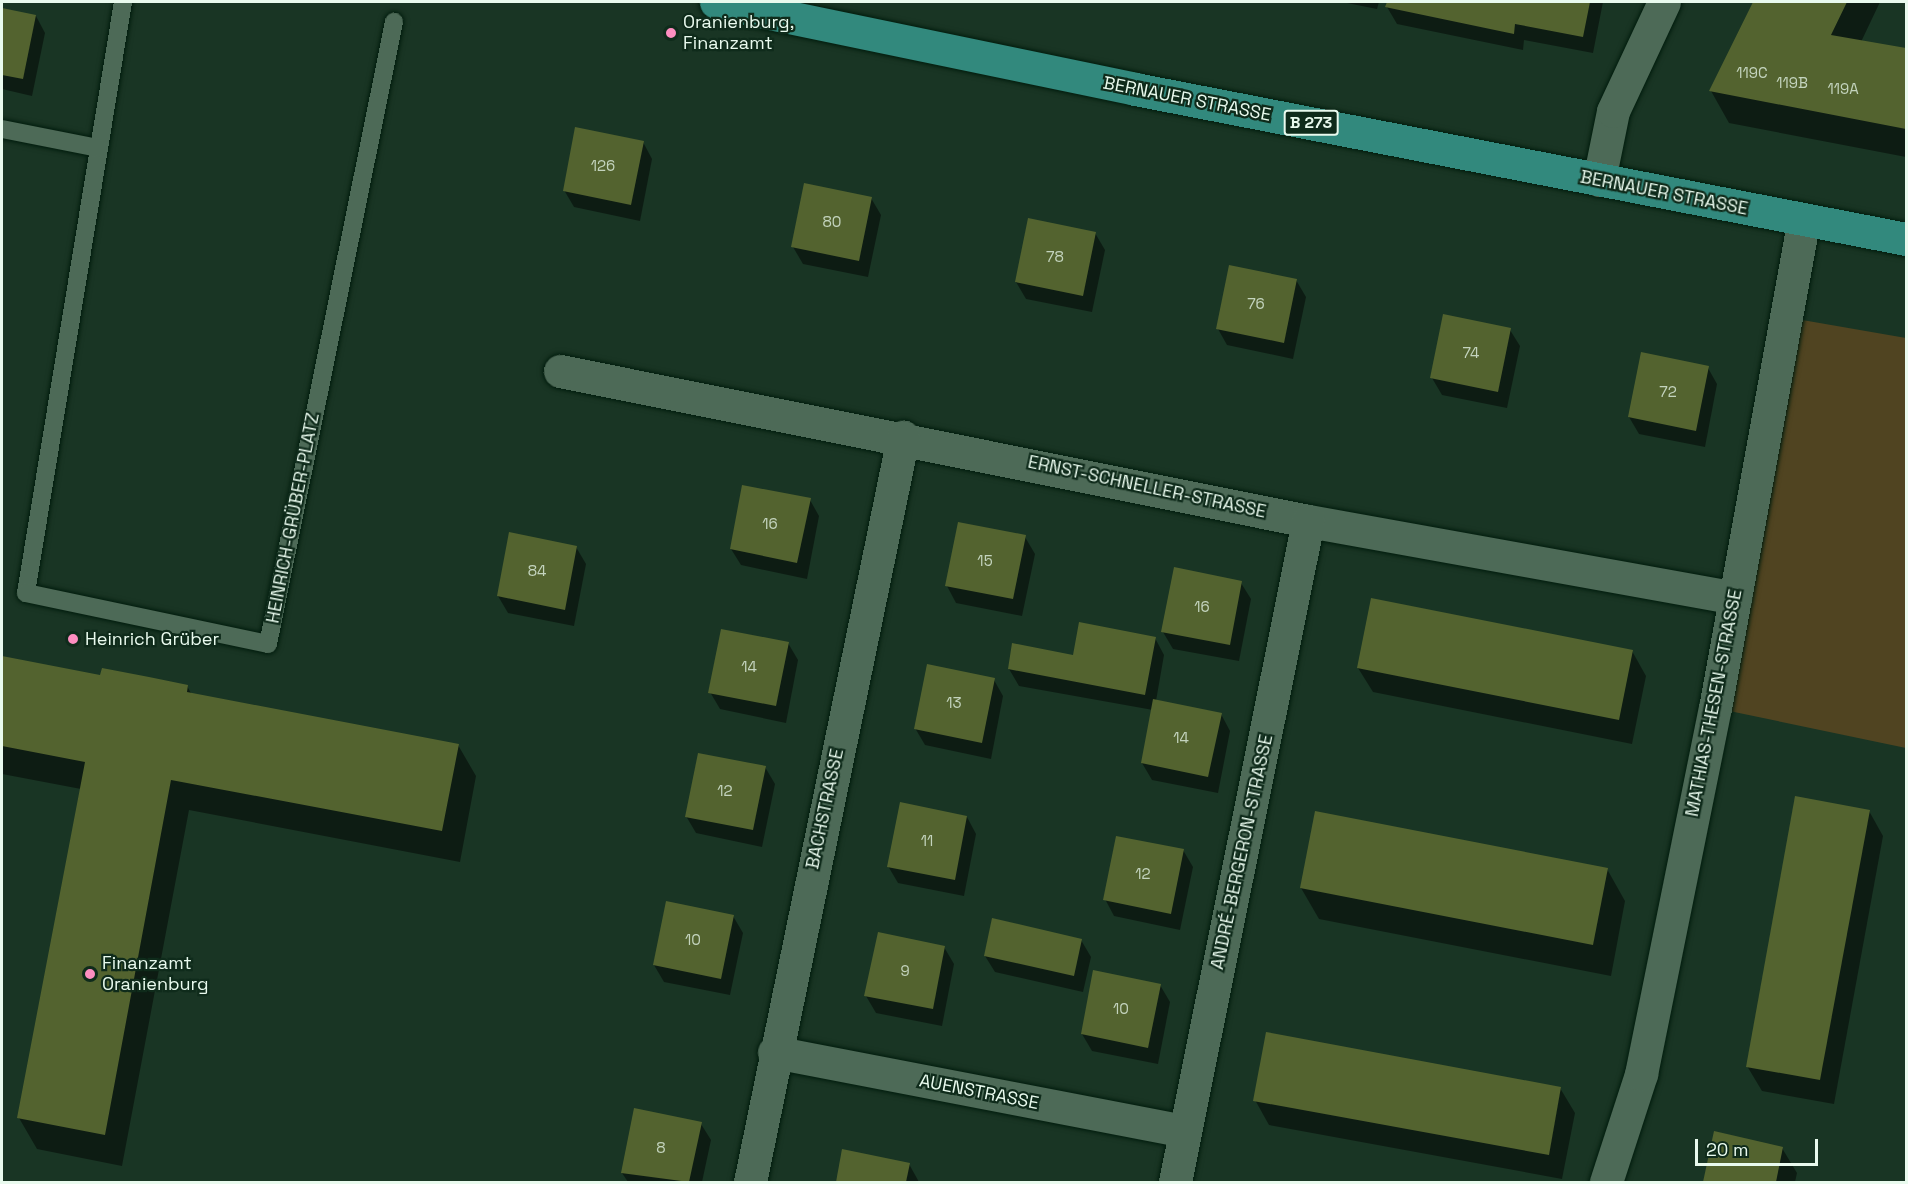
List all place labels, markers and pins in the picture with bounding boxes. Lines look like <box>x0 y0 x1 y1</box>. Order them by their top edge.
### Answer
place label: Oranienburg, Finanzamt <box>683 12 794 54</box>
marker: Oranienburg, Finanzamt <box>664 26 678 40</box>
place label: Heinrich Grüber <box>85 628 219 650</box>
marker: Heinrich Grüber <box>66 632 80 646</box>
place label: Finanzamt Oranienburg <box>102 953 209 996</box>
marker: Finanzamt Oranienburg <box>83 967 97 981</box>

